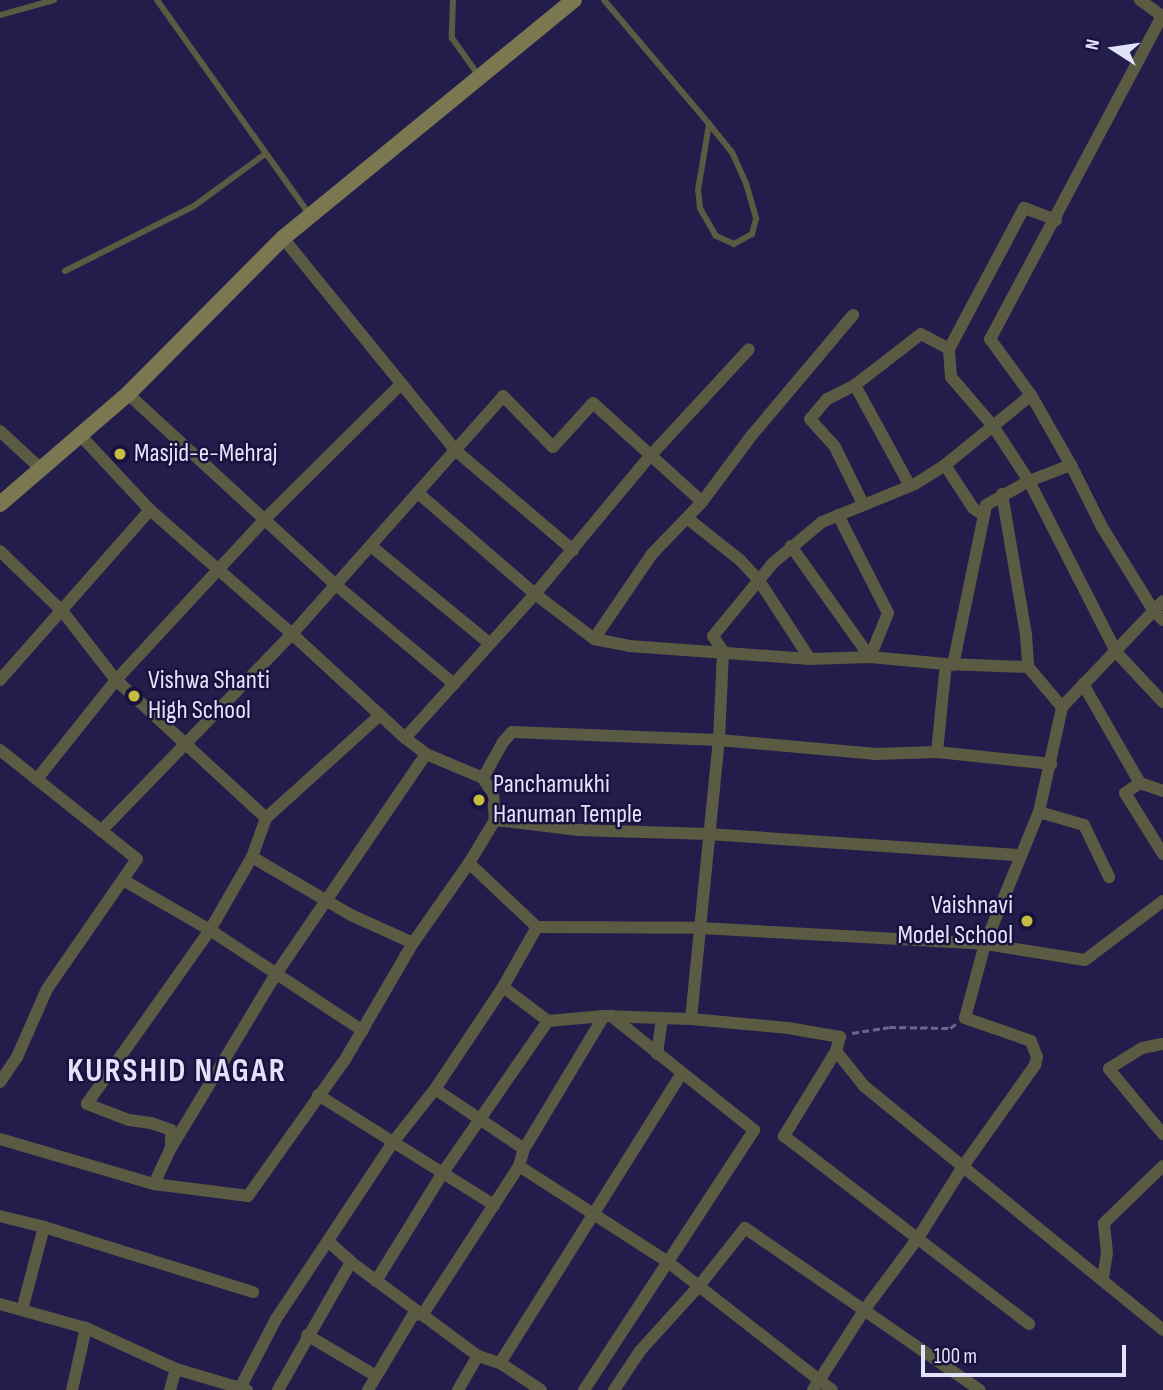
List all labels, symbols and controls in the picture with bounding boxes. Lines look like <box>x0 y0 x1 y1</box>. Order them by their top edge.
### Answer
north arrow <box>1079 14 1149 84</box>
text: N <box>1081 37 1105 52</box>
place label: Masjid-e-Mehraj <box>134 438 277 470</box>
marker: Masjid-e-Mehraj <box>112 446 128 462</box>
place label: Vishwa Shanti High School <box>148 665 270 726</box>
marker: Vishwa Shanti High School <box>126 688 142 704</box>
place label: Panchamukhi Hanuman Temple <box>493 769 642 830</box>
marker: Panchamukhi Hanuman Temple <box>471 792 487 808</box>
place label: Vaishnavi Model School <box>897 890 1013 951</box>
marker: Vaishnavi Model School <box>1019 913 1035 929</box>
district label: KURSHID NAGAR <box>69 1052 285 1092</box>
scale bar <box>925 1330 1130 1374</box>
text: 100 m <box>934 1344 977 1369</box>

